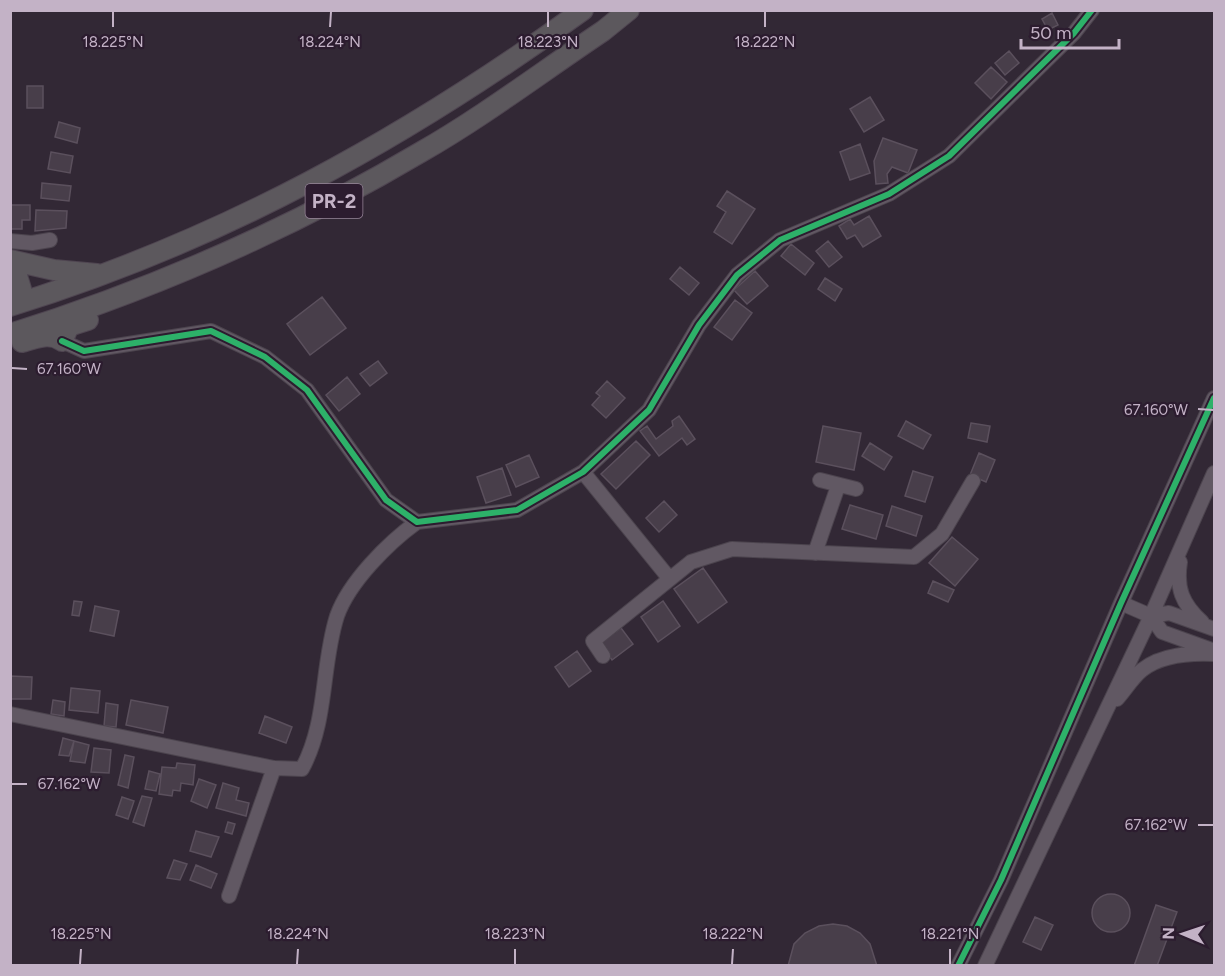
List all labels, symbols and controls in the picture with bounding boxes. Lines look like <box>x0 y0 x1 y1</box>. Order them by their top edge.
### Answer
scale bar <box>1021 12 1118 50</box>
text: 50 m <box>1030 22 1072 44</box>
text: 18.225°N <box>82 33 144 51</box>
text: 18.224°N <box>299 33 361 51</box>
text: 18.223°N <box>518 33 578 51</box>
text: 18.222°N <box>735 33 795 51</box>
road number: PR-2 <box>306 184 362 218</box>
text: 67.160°W <box>37 360 102 378</box>
text: 67.160°W <box>1124 401 1189 419</box>
text: 67.162°W <box>38 775 101 793</box>
text: 67.162°W <box>1125 816 1188 834</box>
north arrow <box>1153 904 1213 964</box>
text: 18.225°N <box>50 925 112 943</box>
text: 18.224°N <box>267 925 329 943</box>
text: 18.223°N <box>485 925 545 943</box>
text: 18.222°N <box>703 925 763 943</box>
text: 18.221°N <box>921 925 979 943</box>
text: N <box>1159 927 1178 940</box>

